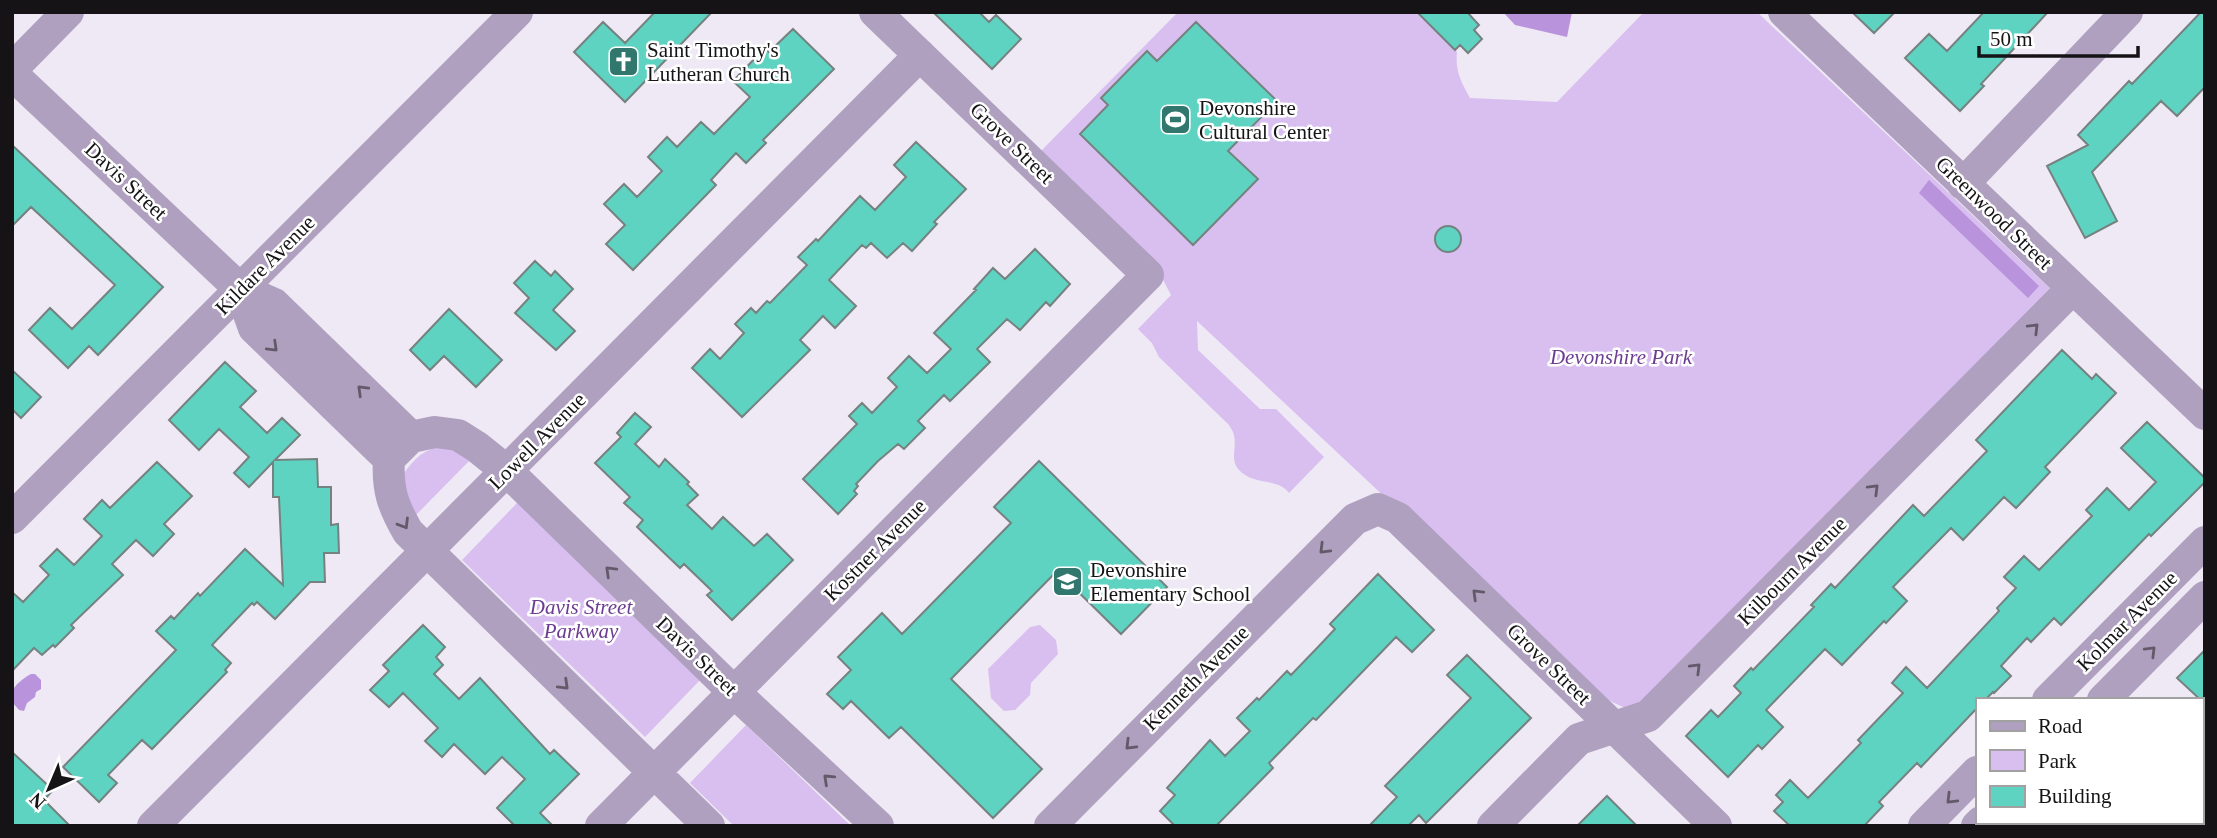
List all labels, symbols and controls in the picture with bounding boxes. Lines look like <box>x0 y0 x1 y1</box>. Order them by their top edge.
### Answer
scale bar <box>1979 14 2138 58</box>
text: 50 m <box>1990 27 2033 51</box>
place label: Saint Timothy's Lutheran Church <box>647 38 790 86</box>
church icon: Saint Timothy's Lutheran Church <box>607 45 641 79</box>
place label: Devonshire Cultural Center <box>1199 96 1329 144</box>
street label: Grove Street <box>965 97 1059 189</box>
sports icon: Devonshire Cultural Center <box>1159 103 1193 137</box>
street label: Davis Street <box>80 137 172 225</box>
street label: Greenwood Street <box>1931 152 2057 275</box>
street label: Kildare Avenue <box>210 210 320 320</box>
one-way arrow <box>2026 323 2039 336</box>
one-way arrow <box>265 339 278 352</box>
park label: Devonshire Park <box>1549 345 1693 369</box>
one-way arrow <box>357 385 370 398</box>
street label: Lowell Avenue <box>483 387 591 495</box>
one-way arrow <box>1866 485 1878 497</box>
street label: Kostner Avenue <box>819 494 931 606</box>
street label: Kilbourn Avenue <box>1733 512 1851 630</box>
one-way arrow <box>396 517 409 530</box>
one-way arrow <box>1320 541 1333 554</box>
place label: Devonshire Elementary School <box>1090 558 1251 606</box>
school or university icon: Devonshire Elementary School <box>1050 565 1084 599</box>
street label: Kolmar Avenue <box>2072 566 2182 676</box>
one-way arrow <box>605 567 618 580</box>
one-way arrow <box>1472 590 1485 603</box>
park label: Davis Street Parkway <box>529 595 633 643</box>
street label: Davis Street <box>652 612 743 701</box>
street label: Grove Street <box>1502 618 1596 710</box>
street label: Kenneth Avenue <box>1138 620 1254 736</box>
one-way arrow <box>2142 647 2155 660</box>
one-way arrow <box>1688 663 1701 676</box>
one-way arrow <box>556 677 569 690</box>
legend <box>1976 698 2203 824</box>
text: Road <box>2038 714 2083 738</box>
one-way arrow <box>1125 737 1138 750</box>
text: Park <box>2038 749 2077 773</box>
north arrow <box>14 754 84 824</box>
one-way arrow <box>823 775 836 788</box>
text: Building <box>2038 784 2112 808</box>
text: N <box>25 788 50 813</box>
one-way arrow <box>1946 790 1959 803</box>

